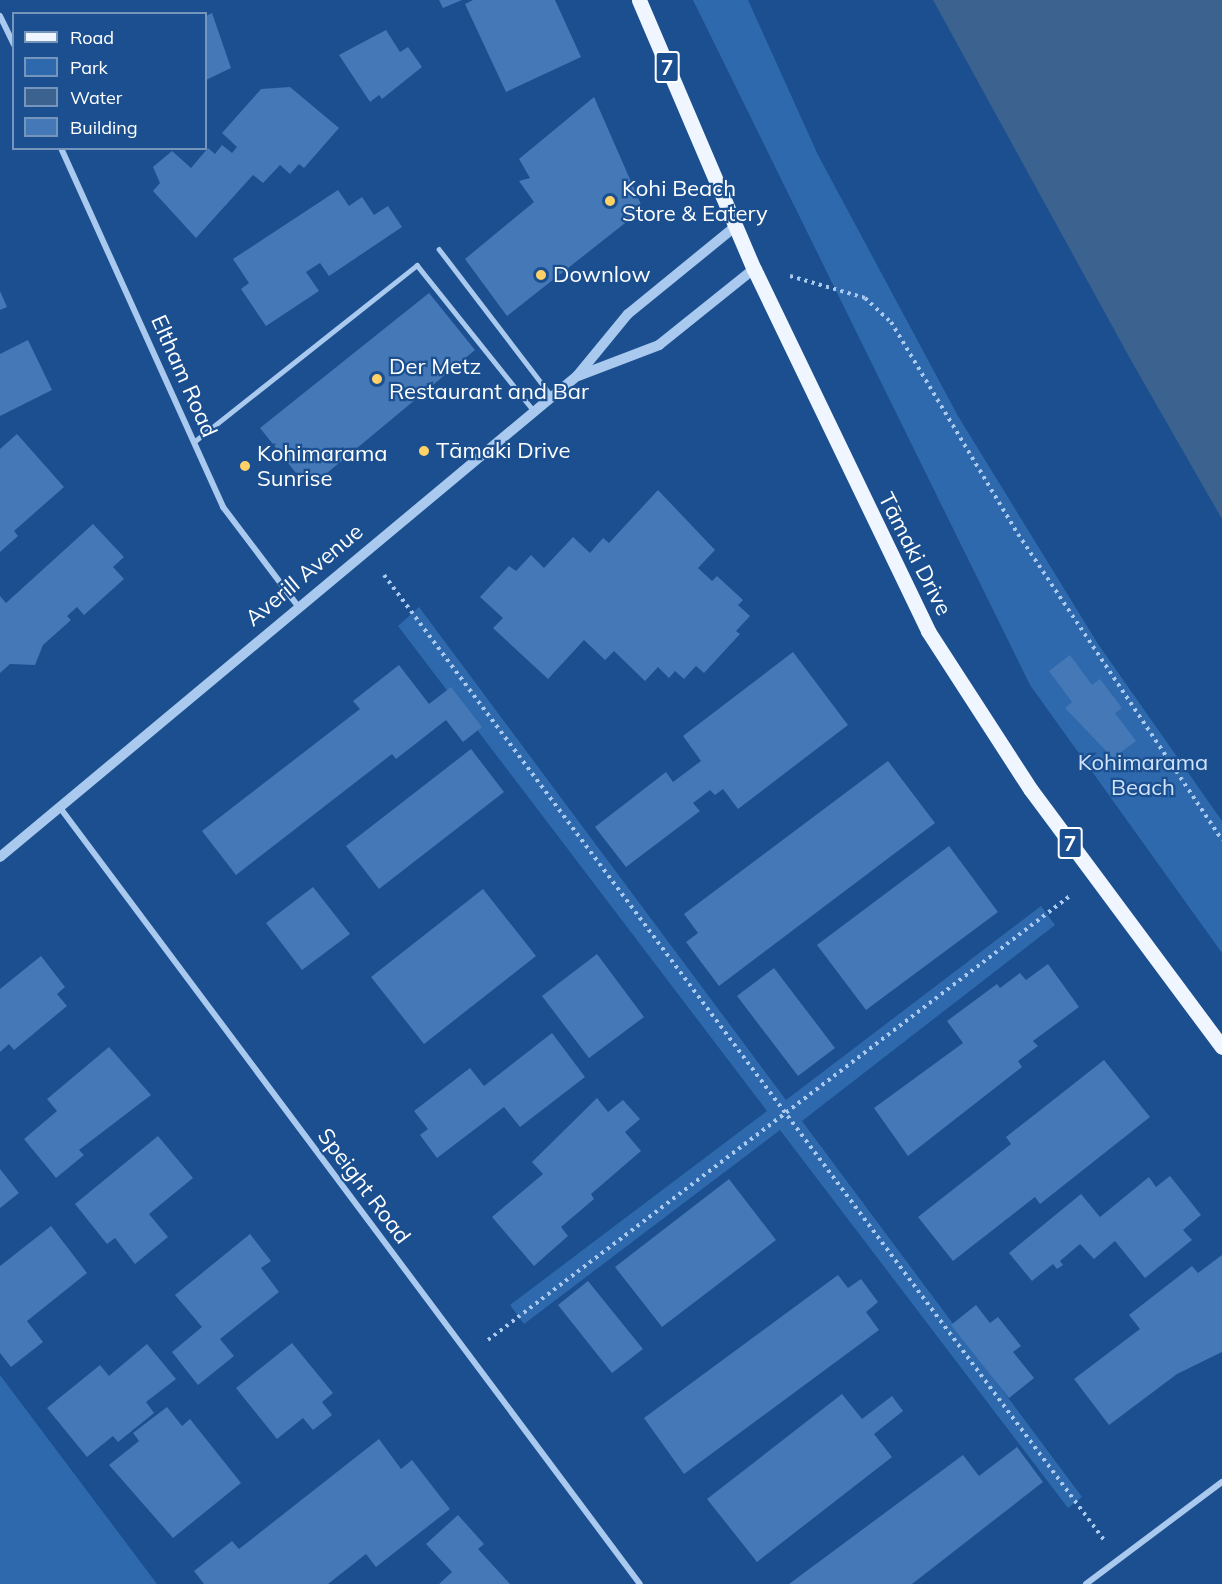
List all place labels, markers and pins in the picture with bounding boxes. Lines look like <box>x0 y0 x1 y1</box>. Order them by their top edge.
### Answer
place label: Kohi Beach Store & Eatery <box>622 175 768 226</box>
marker: Kohi Beach Store & Eatery <box>603 194 617 208</box>
place label: Downlow <box>553 262 651 288</box>
marker: Downlow <box>534 268 548 282</box>
place label: Der Metz Restaurant and Bar <box>389 353 589 404</box>
marker: Der Metz Restaurant and Bar <box>370 372 384 386</box>
place label: Tāmaki Drive <box>436 438 570 464</box>
place label: Kohimarama Sunrise <box>257 440 387 492</box>
marker: Tāmaki Drive <box>417 444 431 458</box>
marker: Kohimarama Sunrise <box>238 459 252 473</box>

